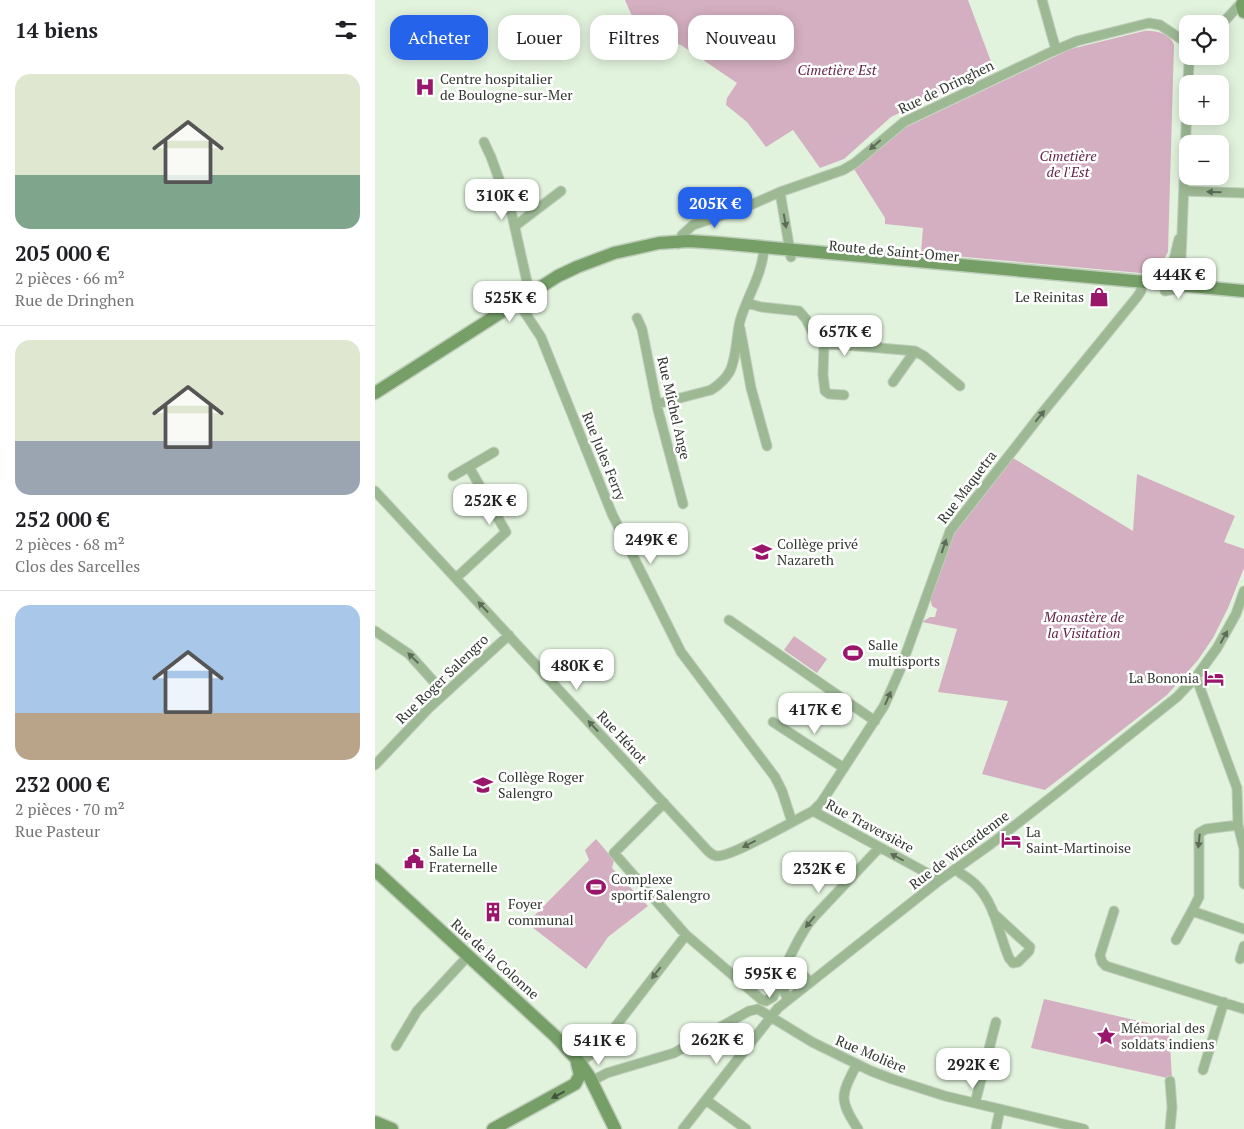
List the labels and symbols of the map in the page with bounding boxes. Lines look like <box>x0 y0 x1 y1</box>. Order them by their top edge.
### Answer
street label: Rue de Dringhen <box>895 55 997 118</box>
park label: Cimetière Est <box>797 60 877 79</box>
place label: Centre hospitalier de Boulogne-sur-Mer <box>440 69 573 104</box>
hospital icon: Centre hospitalier de Boulogne-sur-Mer <box>414 76 436 98</box>
one-way arrow <box>869 140 882 151</box>
park label: Cimetière de l'Est <box>1039 146 1097 181</box>
pin: 310K € <box>461 178 543 221</box>
pin: 205K € <box>674 186 756 229</box>
one-way arrow <box>1206 188 1222 196</box>
one-way arrow <box>781 213 789 229</box>
street label: Route de Saint-Omer <box>828 235 961 266</box>
pin: 444K € <box>1138 258 1220 300</box>
pin: 525K € <box>469 280 551 323</box>
shop icon: Le Reinitas <box>1088 286 1110 308</box>
place label: Le Reinitas <box>1015 287 1084 306</box>
pin: 657K € <box>804 314 886 357</box>
street label: Rue Michel Ange <box>653 355 696 461</box>
street label: Rue Jules Ferry <box>578 409 631 504</box>
one-way arrow <box>1035 409 1046 422</box>
street label: Rue Maquetra <box>933 446 1000 527</box>
pin: 252K € <box>449 484 531 526</box>
pin: 249K € <box>610 522 692 565</box>
place label: Collège privé Nazareth <box>777 534 858 569</box>
one-way arrow <box>940 538 948 553</box>
school or university icon: Collège privé Nazareth <box>751 541 773 563</box>
one-way arrow <box>477 601 489 613</box>
park label: Monastère de la Visitation <box>1043 607 1125 642</box>
street label: Rue Roger Salengro <box>391 629 492 728</box>
one-way arrow <box>1220 629 1228 644</box>
place label: Salle multisports <box>868 635 940 670</box>
sports icon: Salle multisports <box>842 642 864 664</box>
pin: 480K € <box>536 648 618 691</box>
one-way arrow <box>407 652 419 664</box>
hotel icon: La Bononia <box>1203 667 1225 689</box>
place label: La Bononia <box>1129 668 1199 687</box>
one-way arrow <box>884 691 892 705</box>
pin: 417K € <box>774 692 856 735</box>
street label: Rue Hénot <box>593 706 652 768</box>
one-way arrow <box>587 720 599 732</box>
place label: Collège Roger Salengro <box>498 767 584 802</box>
school or university icon: Collège Roger Salengro <box>472 774 494 796</box>
street label: Rue Traversière <box>823 794 918 857</box>
street label: Rue de Wicardenne <box>905 806 1012 893</box>
place label: La Saint-Martinoise <box>1026 822 1131 857</box>
hotel icon: La Saint-Martinoise <box>1000 829 1022 851</box>
one-way arrow <box>1195 833 1203 849</box>
one-way arrow <box>742 840 756 848</box>
place label: Salle La Fraternelle <box>429 841 498 876</box>
public building icon: Salle La Fraternelle <box>403 848 425 870</box>
pin: 232K € <box>778 852 860 894</box>
one-way arrow <box>890 853 904 861</box>
place label: Complexe sportif Salengro <box>611 869 711 904</box>
sports icon: Complexe sportif Salengro <box>585 876 607 898</box>
place label: Foyer communal <box>508 894 574 929</box>
building icon: Foyer communal <box>482 901 504 923</box>
street label: Rue de la Colonne <box>447 914 543 1003</box>
one-way arrow <box>805 915 816 928</box>
pin: 595K € <box>729 956 811 999</box>
one-way arrow <box>651 967 662 980</box>
place label: Mémorial des soldats indiens <box>1121 1018 1214 1053</box>
pin: 262K € <box>676 1022 758 1065</box>
pin: 541K € <box>558 1024 640 1066</box>
place icon: Mémorial des soldats indiens <box>1095 1025 1117 1047</box>
street label: Rue Molière <box>833 1030 910 1077</box>
pin: 292K € <box>932 1048 1014 1090</box>
one-way arrow <box>550 1091 565 1099</box>

